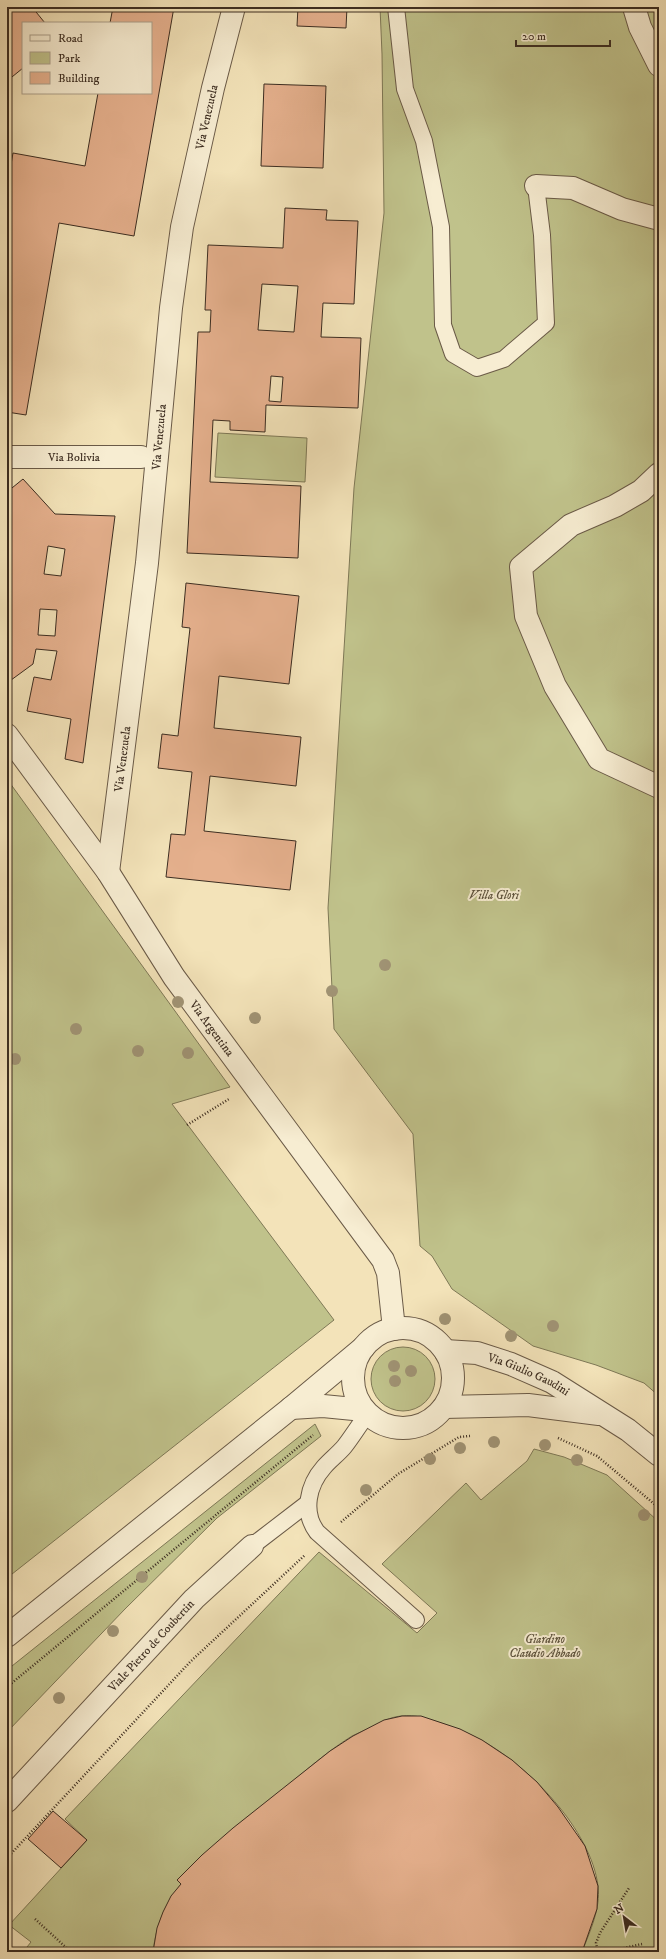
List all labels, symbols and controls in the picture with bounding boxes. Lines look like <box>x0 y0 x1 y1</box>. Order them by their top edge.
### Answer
legend <box>22 22 152 94</box>
scale bar <box>516 22 610 48</box>
text: 20 m <box>522 29 546 44</box>
text: Road <box>58 31 83 46</box>
text: Park <box>58 51 80 66</box>
text: Building <box>58 71 99 86</box>
street label: Via Venezuela <box>192 82 221 152</box>
street label: Via Venezuela <box>148 403 170 472</box>
street label: Via Bolivia <box>47 450 101 465</box>
street label: Via Venezuela <box>111 724 134 794</box>
park label: Villa Glori <box>469 888 520 903</box>
street label: Via Argentina <box>186 997 238 1060</box>
street label: Via Giulio Gaudini <box>485 1349 573 1399</box>
street label: Viale Pietro de Coubertin <box>104 1596 198 1695</box>
park label: Giardino Claudio Abbado <box>509 1632 581 1661</box>
north arrow <box>604 1897 644 1937</box>
text: N <box>612 1901 627 1918</box>

